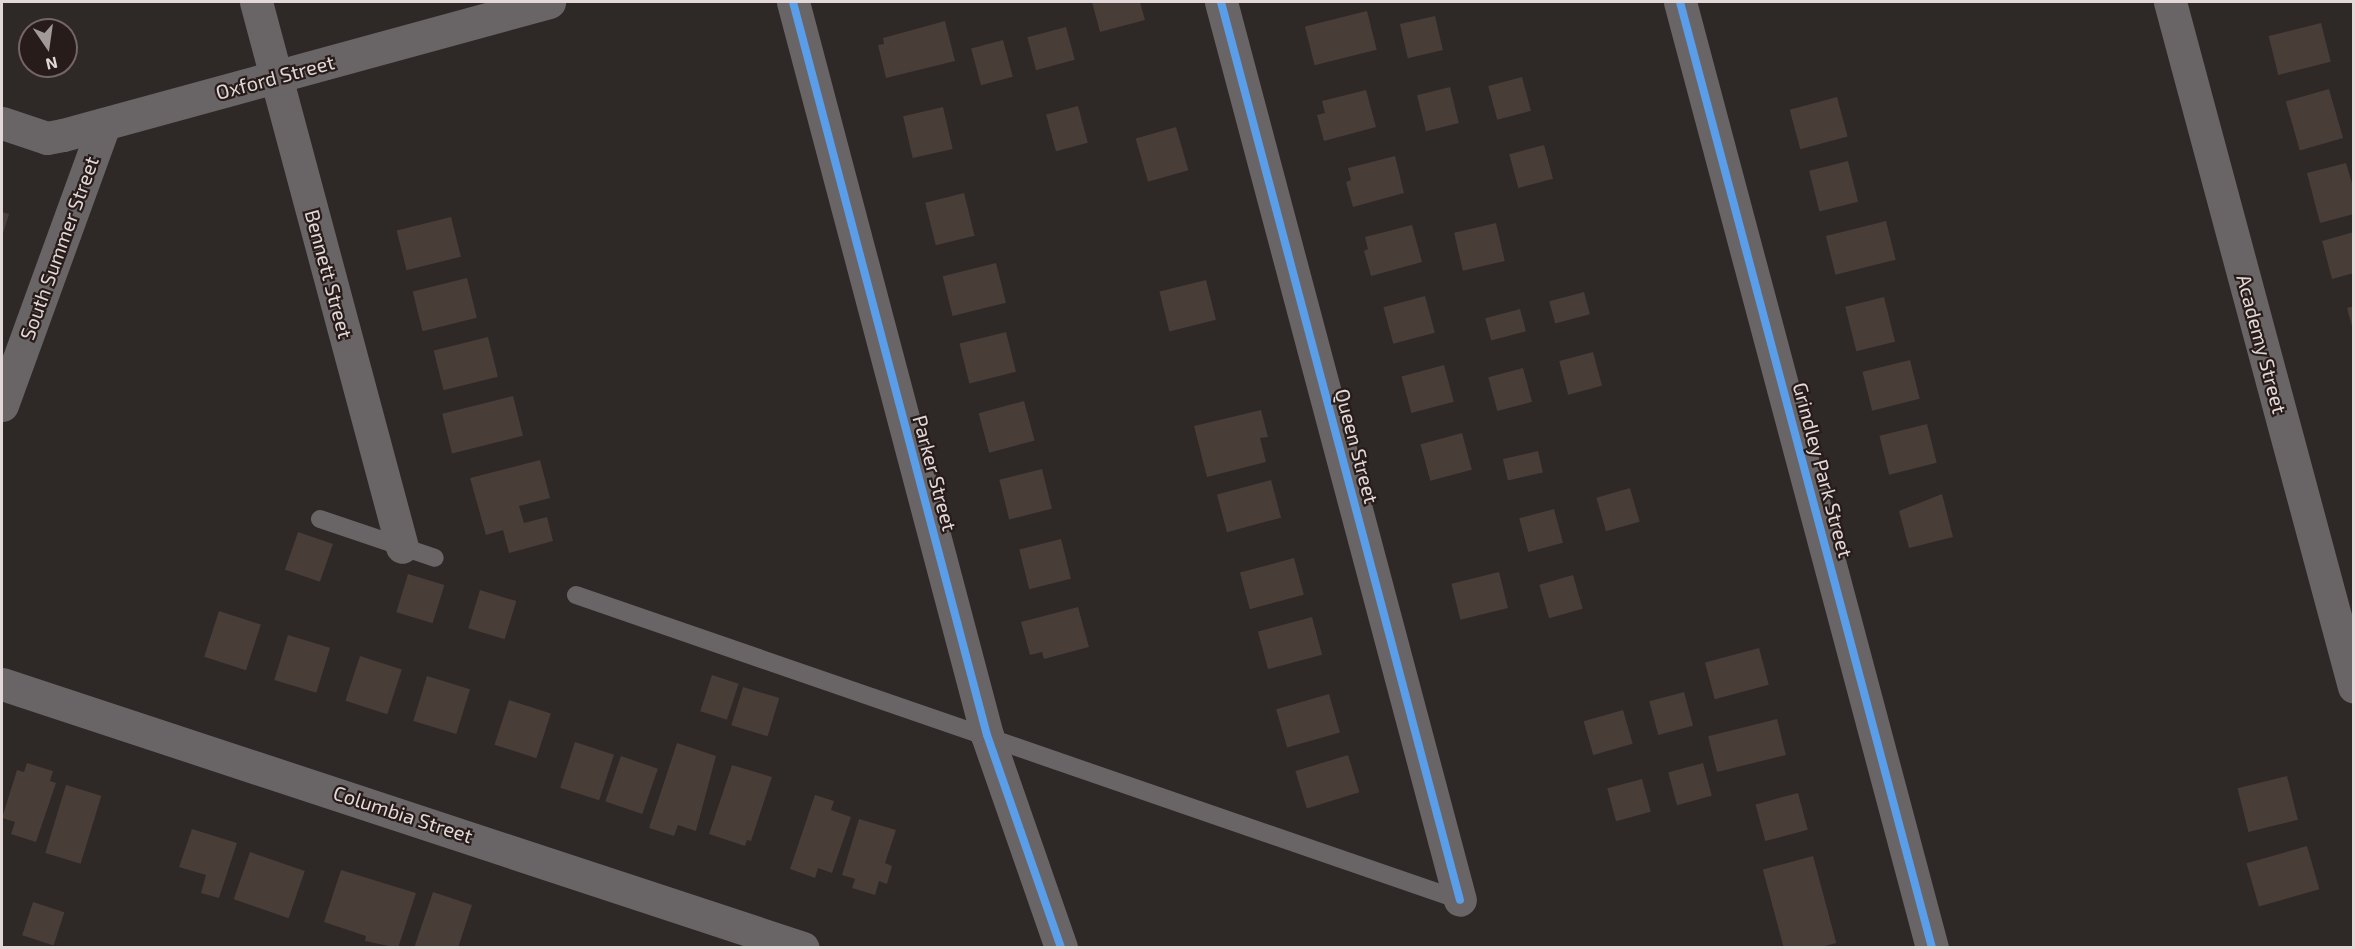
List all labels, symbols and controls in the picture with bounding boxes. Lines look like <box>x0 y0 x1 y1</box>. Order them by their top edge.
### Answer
north arrow <box>18 18 78 78</box>
street label: Oxford Street <box>213 50 337 104</box>
text: N <box>44 54 59 75</box>
street label: South Summer Street <box>15 153 103 343</box>
street label: Bennett Street <box>300 207 358 341</box>
street label: Academy Street <box>2232 272 2292 416</box>
street label: Grindley Park Street <box>1788 379 1858 561</box>
street label: Queen Street <box>1330 386 1384 506</box>
street label: Parker Street <box>908 412 962 534</box>
street label: Columbia Street <box>330 780 476 848</box>

